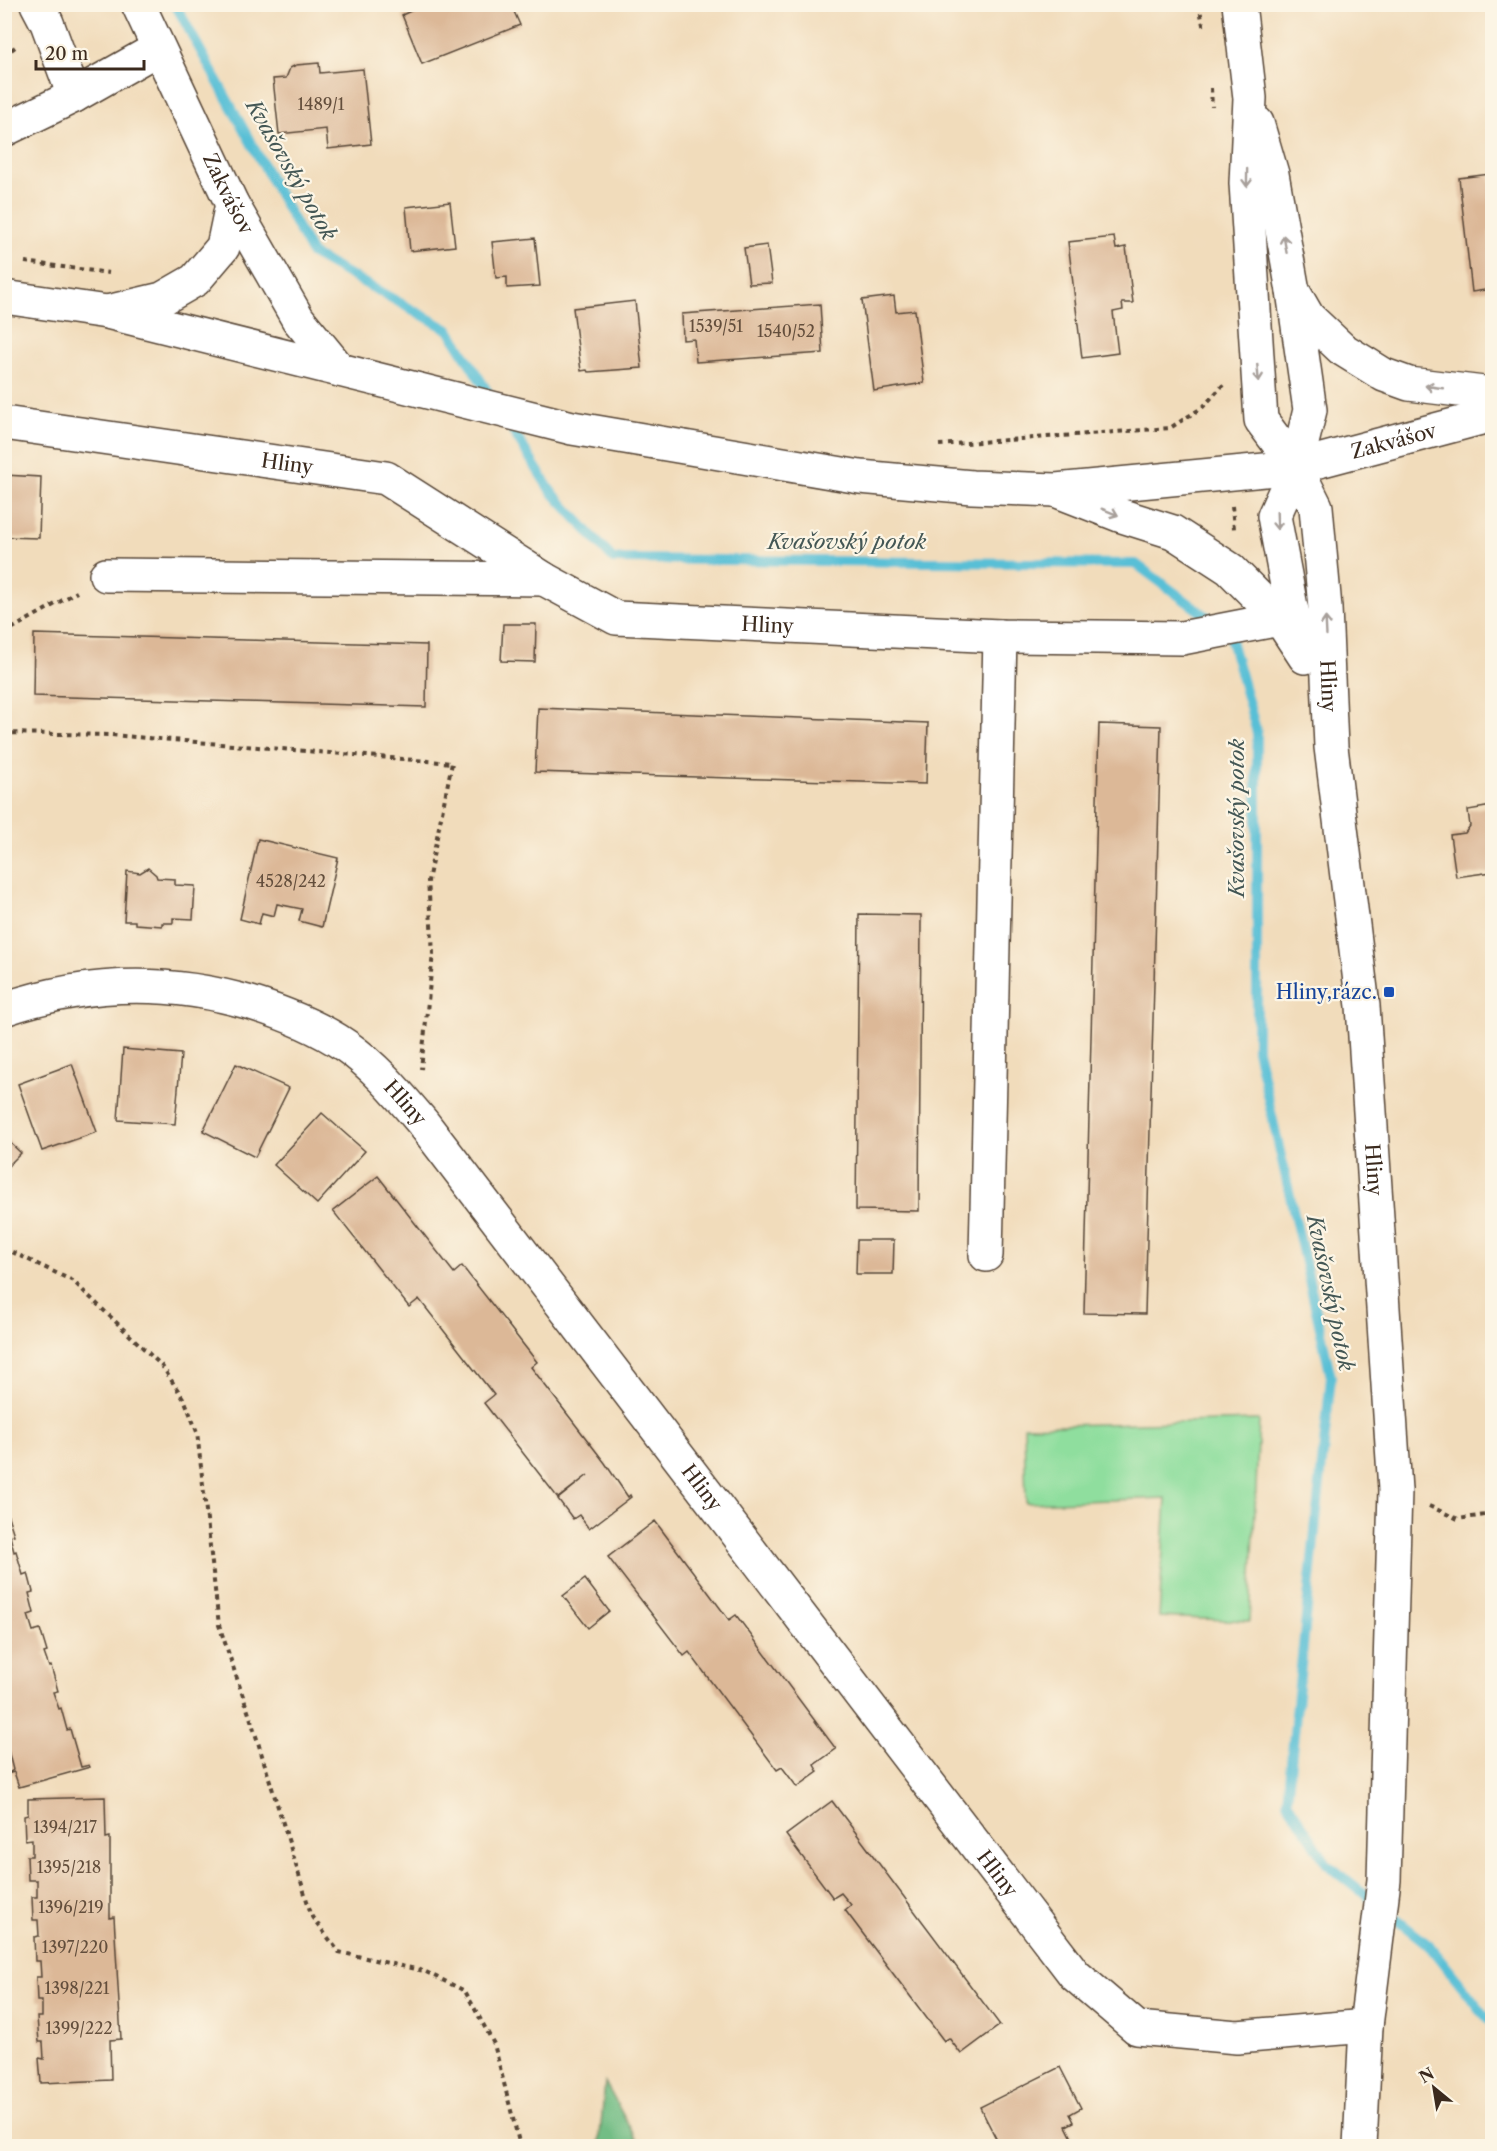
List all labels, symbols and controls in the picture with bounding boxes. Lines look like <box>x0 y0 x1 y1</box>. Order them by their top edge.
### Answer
scale bar <box>36 33 144 71</box>
text: 20 m <box>45 43 89 65</box>
water label: Kvašovský potok <box>240 93 342 245</box>
house number: 1489/1 <box>298 94 345 114</box>
street label: Zakvášov <box>198 149 259 239</box>
one-way arrow <box>1241 167 1253 187</box>
one-way arrow <box>1279 234 1290 254</box>
house number: 1539/51 <box>689 316 743 336</box>
house number: 1540/52 <box>757 321 815 341</box>
one-way arrow <box>1252 362 1263 382</box>
one-way arrow <box>1425 382 1445 393</box>
street label: Zakvášov <box>1348 418 1440 464</box>
street label: Hliny <box>259 448 316 479</box>
one-way arrow <box>1100 507 1119 518</box>
one-way arrow <box>1271 511 1283 530</box>
water label: Kvašovský potok <box>766 529 926 554</box>
street label: Hliny <box>741 612 795 638</box>
one-way arrow <box>1320 616 1331 636</box>
street label: Hliny <box>1315 659 1342 714</box>
water label: Kvašovský potok <box>1224 739 1249 899</box>
house number: 4528/242 <box>256 871 326 891</box>
place label: Hliny,rázc. <box>1276 980 1377 1004</box>
marker: Hliny,rázc. <box>1382 985 1396 999</box>
street label: Hliny <box>379 1075 432 1131</box>
street label: Hliny <box>1360 1143 1388 1197</box>
water label: Kvašovský potok <box>1301 1211 1359 1373</box>
street label: Hliny <box>677 1460 728 1516</box>
house number: 1394/217 <box>33 1817 97 1837</box>
street label: Hliny <box>972 1845 1023 1902</box>
house number: 1395/218 <box>37 1857 101 1877</box>
house number: 1396/219 <box>38 1897 104 1917</box>
house number: 1397/220 <box>42 1937 108 1957</box>
house number: 1398/221 <box>44 1978 110 1998</box>
house number: 1399/222 <box>45 2018 113 2038</box>
north arrow <box>1404 2058 1464 2118</box>
text: N <box>1415 2063 1438 2087</box>

